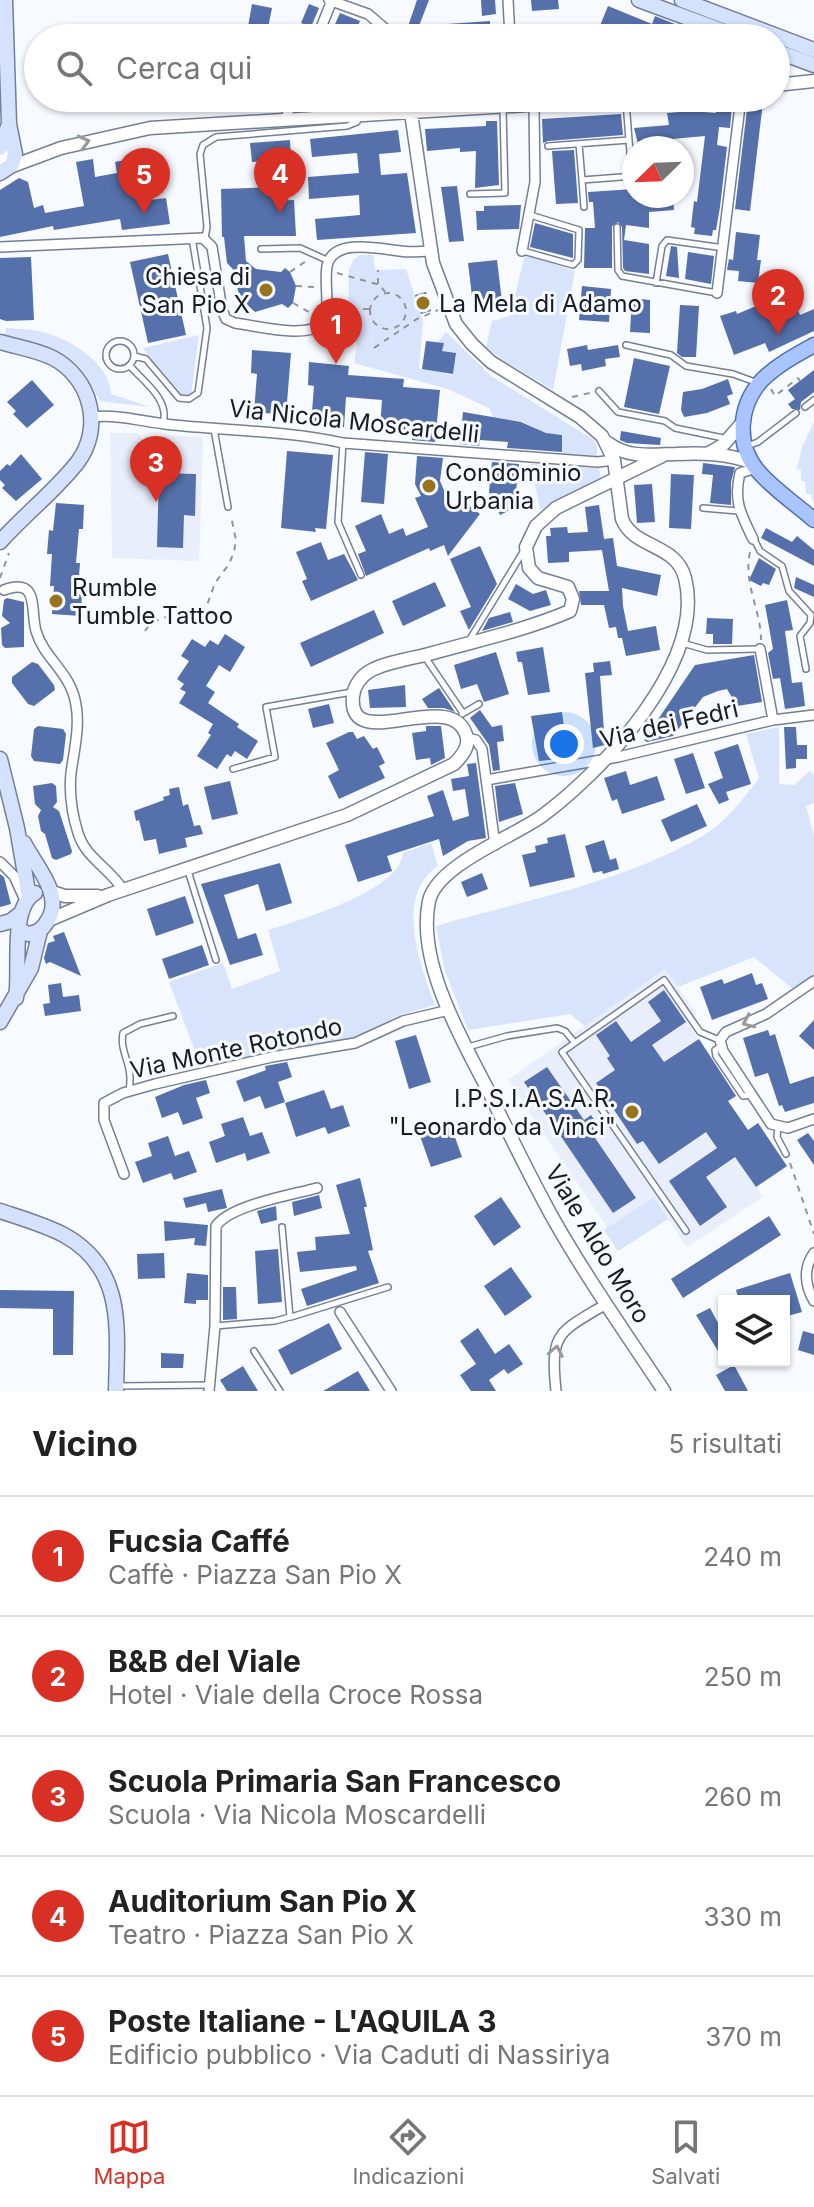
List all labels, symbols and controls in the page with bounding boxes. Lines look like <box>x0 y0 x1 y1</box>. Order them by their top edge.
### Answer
search box <box>24 24 790 112</box>
icon: search <box>52 46 96 90</box>
text: Cerca qui <box>116 50 252 86</box>
one-way arrow <box>76 135 90 151</box>
north arrow <box>622 136 694 208</box>
pin: 4 <box>254 147 306 213</box>
pin: 5 <box>118 148 170 214</box>
place label: Chiesa di San Pio X <box>142 262 250 319</box>
pin: 2 <box>752 269 804 335</box>
marker: Chiesa di San Pio X <box>257 281 275 299</box>
place label: La Mela di Adamo <box>439 289 642 318</box>
marker: La Mela di Adamo <box>414 294 432 312</box>
pin: 1 <box>310 298 362 364</box>
street label: Via Nicola Moscardelli <box>227 393 481 449</box>
pin: 3 <box>130 436 182 502</box>
place label: Condominio Urbania <box>445 458 581 515</box>
marker: Condominio Urbania <box>420 477 438 495</box>
place label: Rumble Tumble Tattoo <box>72 573 233 630</box>
marker: Rumble Tumble Tattoo <box>47 592 65 610</box>
street label: Via dei Fedri <box>597 694 741 754</box>
your location <box>544 724 584 764</box>
street label: Via Monte Rotondo <box>127 1011 345 1085</box>
one-way arrow <box>742 1013 756 1029</box>
place label: I.P.S.I.A.S.A.R. "Leonardo da Vinci" <box>389 1084 616 1141</box>
marker: I.P.S.I.A.S.A.R. "Leonardo da Vinci" <box>623 1103 641 1121</box>
street label: Viale Aldo Moro <box>539 1160 657 1328</box>
map controls <box>718 1295 790 1367</box>
button: layers <box>718 1295 790 1367</box>
one-way arrow <box>547 1344 564 1357</box>
text: Vicino <box>32 1423 138 1464</box>
text: 5 risultati <box>669 1428 782 1459</box>
text: Fucsia Caffé <box>108 1523 290 1559</box>
text: 1 <box>52 1541 64 1572</box>
text: 240 m <box>703 1541 782 1572</box>
text: Caffè · Piazza San Pio X <box>108 1559 402 1590</box>
text: B&B del Viale <box>108 1643 301 1679</box>
text: 2 <box>50 1661 66 1692</box>
text: 250 m <box>704 1661 782 1692</box>
text: Hotel · Viale della Croce Rossa <box>108 1679 483 1710</box>
text: Scuola Primaria San Francesco <box>108 1763 561 1799</box>
text: 3 <box>50 1781 66 1812</box>
text: 260 m <box>704 1781 782 1812</box>
text: Scuola · Via Nicola Moscardelli <box>108 1799 486 1830</box>
text: Auditorium San Pio X <box>108 1883 417 1919</box>
text: 4 <box>49 1901 67 1932</box>
text: 330 m <box>703 1901 782 1932</box>
text: Teatro · Piazza San Pio X <box>108 1919 414 1950</box>
text: Poste Italiane - L'AQUILA 3 <box>108 2003 497 2039</box>
text: 5 <box>50 2021 66 2052</box>
text: 370 m <box>705 2021 782 2052</box>
text: Edificio pubblico · Via Caduti di Nassiriya <box>108 2039 610 2070</box>
tab: Mappa <box>94 2115 165 2189</box>
tab: Indicazioni <box>352 2115 464 2189</box>
tab: Salvati <box>651 2115 720 2189</box>

